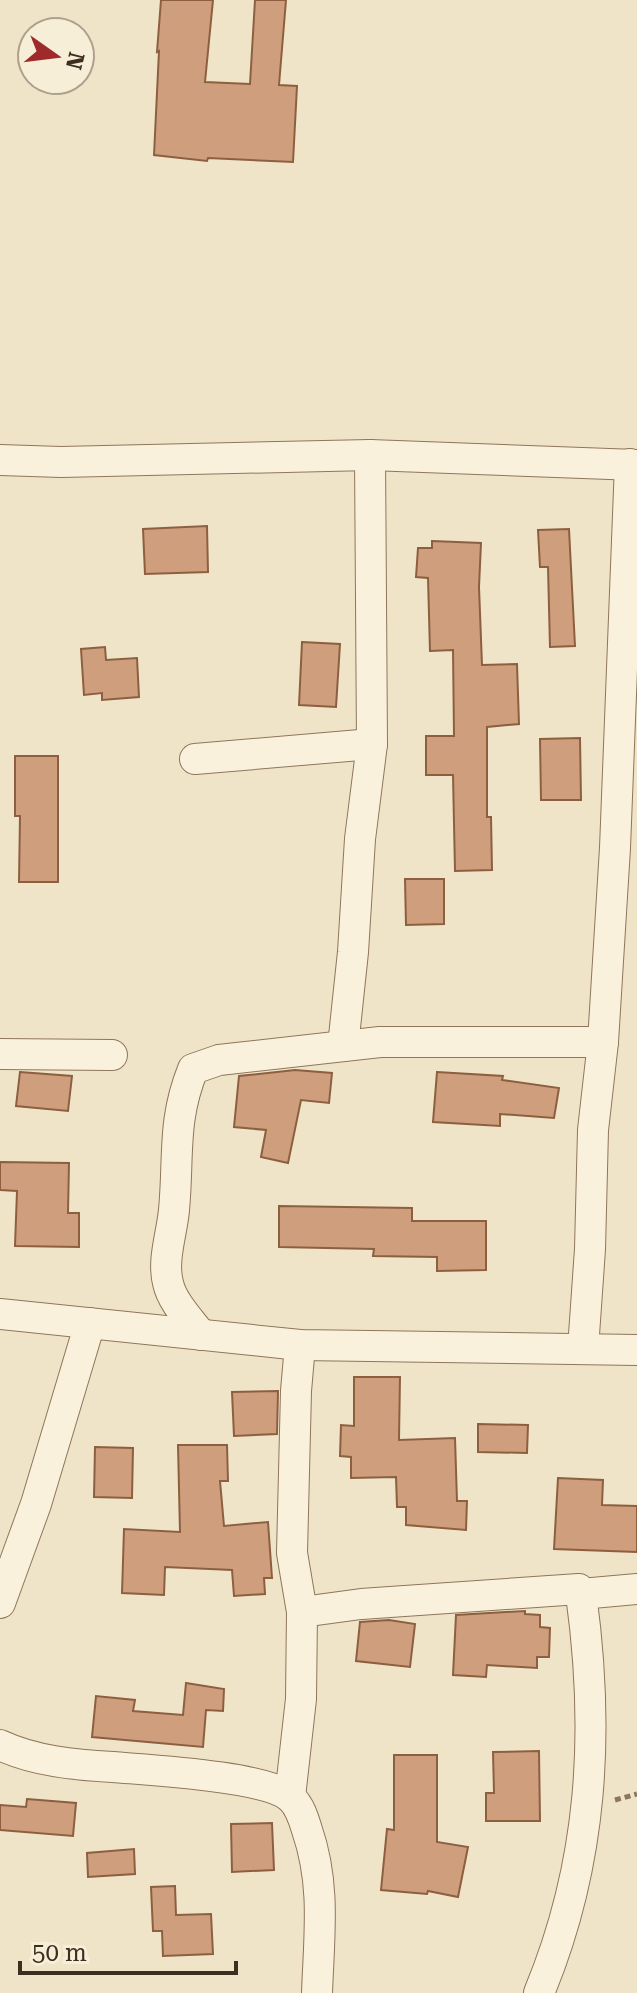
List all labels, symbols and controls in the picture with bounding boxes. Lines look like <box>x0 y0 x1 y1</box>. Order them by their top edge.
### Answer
north arrow <box>16 16 96 96</box>
text: N <box>61 49 89 72</box>
scale bar <box>20 1925 236 1975</box>
text: 50 m <box>32 1939 87 1967</box>

